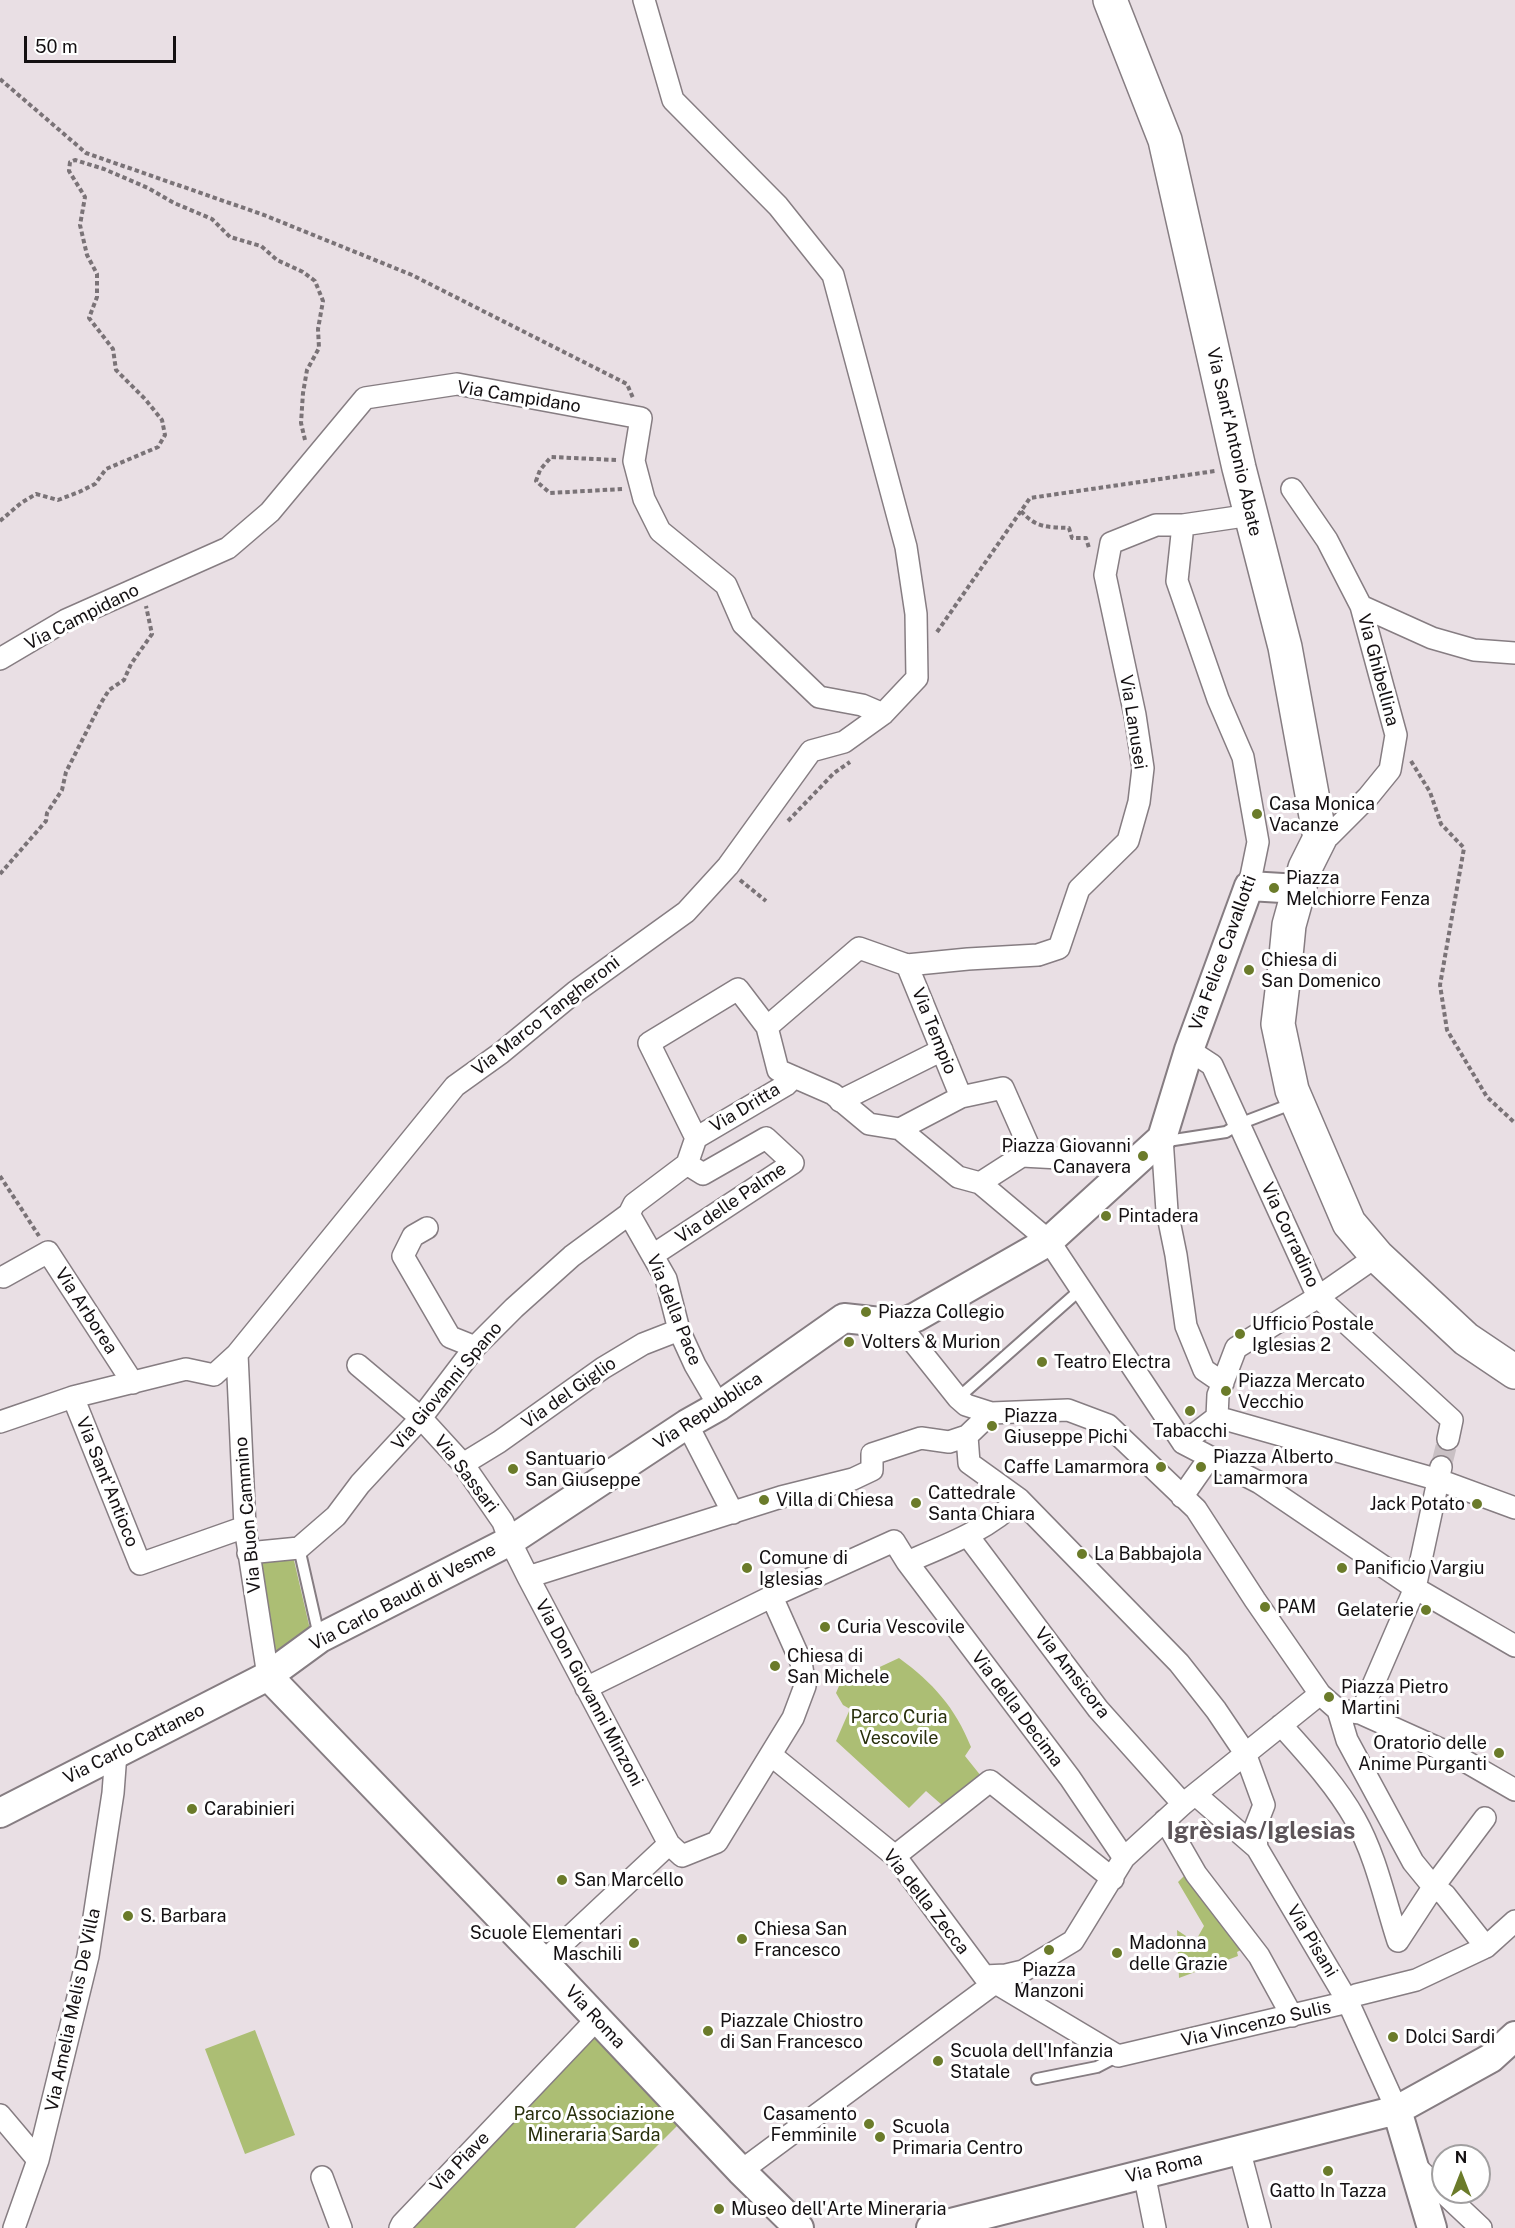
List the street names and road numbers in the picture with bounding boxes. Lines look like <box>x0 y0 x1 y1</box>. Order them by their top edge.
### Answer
street label: Via Sant'Antonio Abate <box>1202 346 1266 538</box>
street label: Via Campidano <box>456 377 582 417</box>
street label: Via Campidano <box>21 579 143 655</box>
street label: Via Ghibellina <box>1353 611 1403 729</box>
street label: Via Lanusei <box>1115 673 1151 771</box>
street label: Via Felice Cavallotti <box>1185 872 1261 1034</box>
street label: Via Marco Tangheroni <box>468 952 624 1080</box>
street label: Via Tempio <box>907 985 961 1077</box>
street label: Via Dritta <box>706 1079 784 1137</box>
street label: Via delle Palme <box>672 1158 790 1248</box>
street label: Via Corradino <box>1256 1179 1324 1291</box>
street label: Via della Pace <box>642 1251 706 1369</box>
street label: Via Arborea <box>50 1264 122 1358</box>
street label: Via Giovanni Spano <box>387 1318 507 1454</box>
street label: Via del Giglio <box>518 1352 620 1434</box>
street label: Via Repubblica <box>650 1368 766 1454</box>
street label: Via Sant'Antioco <box>71 1414 143 1550</box>
street label: Via Sassari <box>429 1431 503 1517</box>
street label: Via Buon Cammino <box>230 1436 266 1594</box>
street label: Via Carlo Baudi di Vesme <box>306 1539 500 1655</box>
street label: Via Don Giovanni Minzoni <box>530 1596 648 1790</box>
street label: Via Amsicora <box>1030 1623 1114 1723</box>
street label: Via della Decima <box>967 1647 1067 1771</box>
street label: Via Carlo Cattaneo <box>60 1699 208 1789</box>
street label: Via della Zecca <box>878 1845 974 1959</box>
street label: Via Pisani <box>1282 1901 1342 1981</box>
street label: Via Amelia Melis De Villa <box>41 1906 105 2114</box>
street label: Via Roma <box>560 1981 630 2053</box>
street label: Via Vincenzo Sulis <box>1179 1996 1333 2052</box>
street label: Via Piave <box>426 2127 494 2197</box>
street label: Via Roma <box>1123 2148 1205 2188</box>

